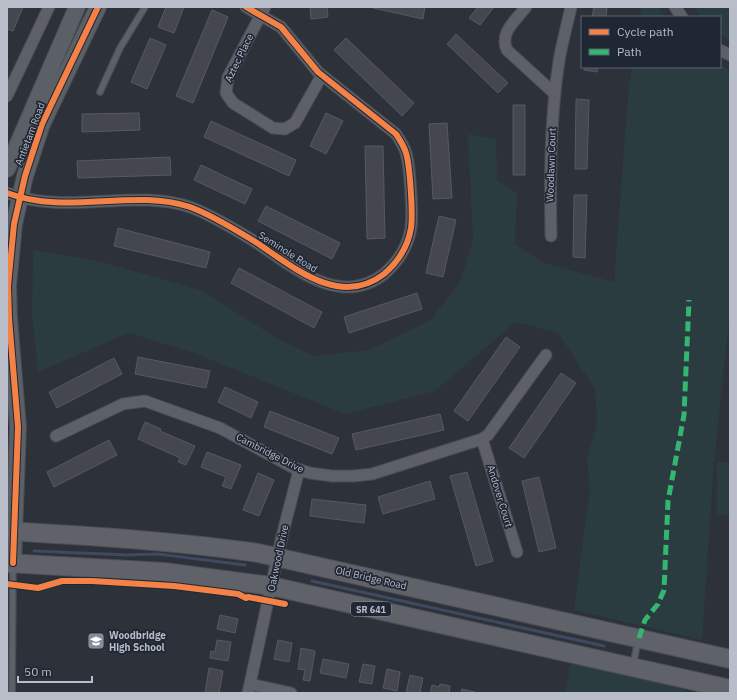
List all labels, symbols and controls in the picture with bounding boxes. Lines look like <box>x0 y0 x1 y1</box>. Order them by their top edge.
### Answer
legend <box>581 16 721 68</box>
text: Cycle path <box>617 24 674 39</box>
street label: Aztec Place <box>222 31 256 84</box>
text: Path <box>617 44 642 59</box>
street label: Antietam Road <box>12 101 48 167</box>
street label: Woodlawn Court <box>543 127 559 202</box>
street label: Seminole Road <box>256 229 320 275</box>
street label: Cambridge Drive <box>234 430 307 476</box>
street label: Andover Court <box>484 463 516 529</box>
street label: Oakwood Drive <box>265 523 292 593</box>
street label: Old Bridge Road <box>334 564 408 592</box>
road number: SR 641 <box>351 602 391 616</box>
place label: Woodbridge High School <box>109 629 166 654</box>
school or university icon: Woodbridge High School <box>86 631 106 651</box>
scale bar <box>18 658 92 684</box>
text: 50 m <box>24 664 52 679</box>

